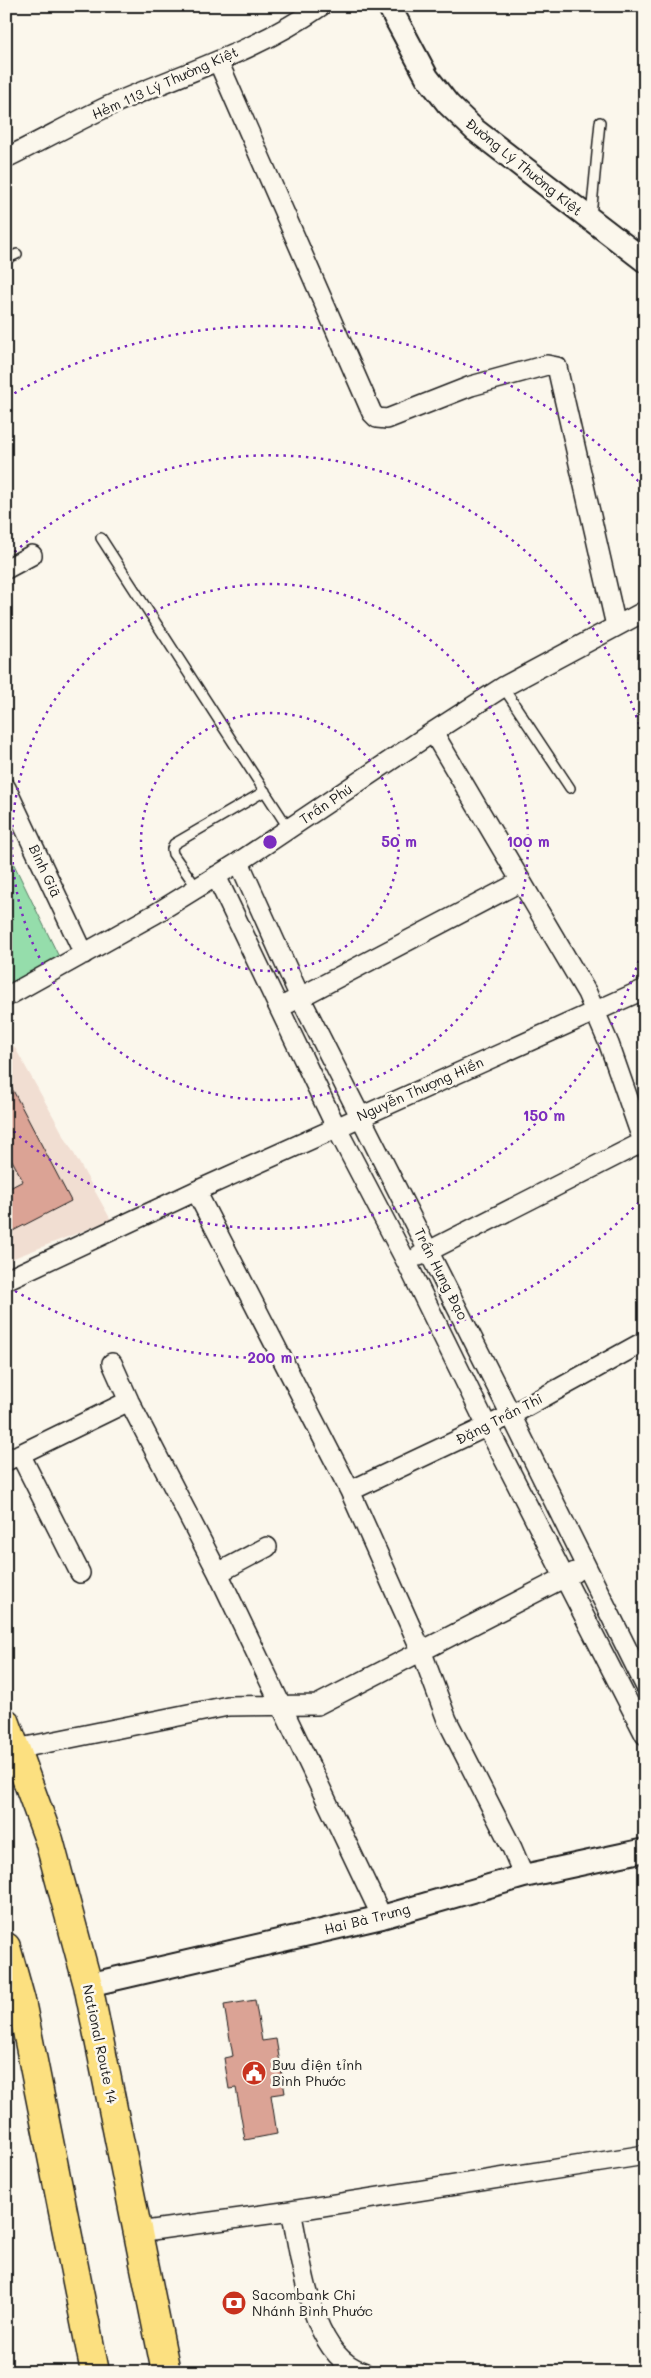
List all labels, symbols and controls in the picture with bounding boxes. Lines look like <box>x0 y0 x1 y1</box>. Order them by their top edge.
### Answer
street label: Hẻm 113 Lý Thường Kiệt <box>89 42 241 123</box>
street label: Đường Lý Thường Kiệt <box>462 114 587 220</box>
street label: Trần Phú <box>296 779 356 828</box>
text: 50 m <box>381 831 417 851</box>
text: 100 m <box>506 831 550 851</box>
centre of rings <box>261 833 279 851</box>
street label: Bình Giã <box>25 841 66 900</box>
street label: Nguyễn Thượng Hiền <box>353 1052 486 1125</box>
text: 150 m <box>523 1105 565 1125</box>
street label: Trần Hưng Đạo <box>410 1225 473 1323</box>
text: 200 m <box>248 1347 293 1367</box>
street label: Đặng Trần Thi <box>452 1389 545 1449</box>
street label: Hai Bà Trưng <box>322 1899 412 1938</box>
street label: National Route 14 <box>79 1983 123 2106</box>
place label: Bưu điện tỉnh Bình Phước <box>272 2055 362 2090</box>
public building icon: Bưu điện tỉnh Bình Phước <box>241 2060 267 2086</box>
place label: Sacombank Chi Nhánh Bình Phước <box>252 2285 373 2320</box>
bank icon: Sacombank Chi Nhánh Bình Phước <box>221 2290 247 2316</box>

